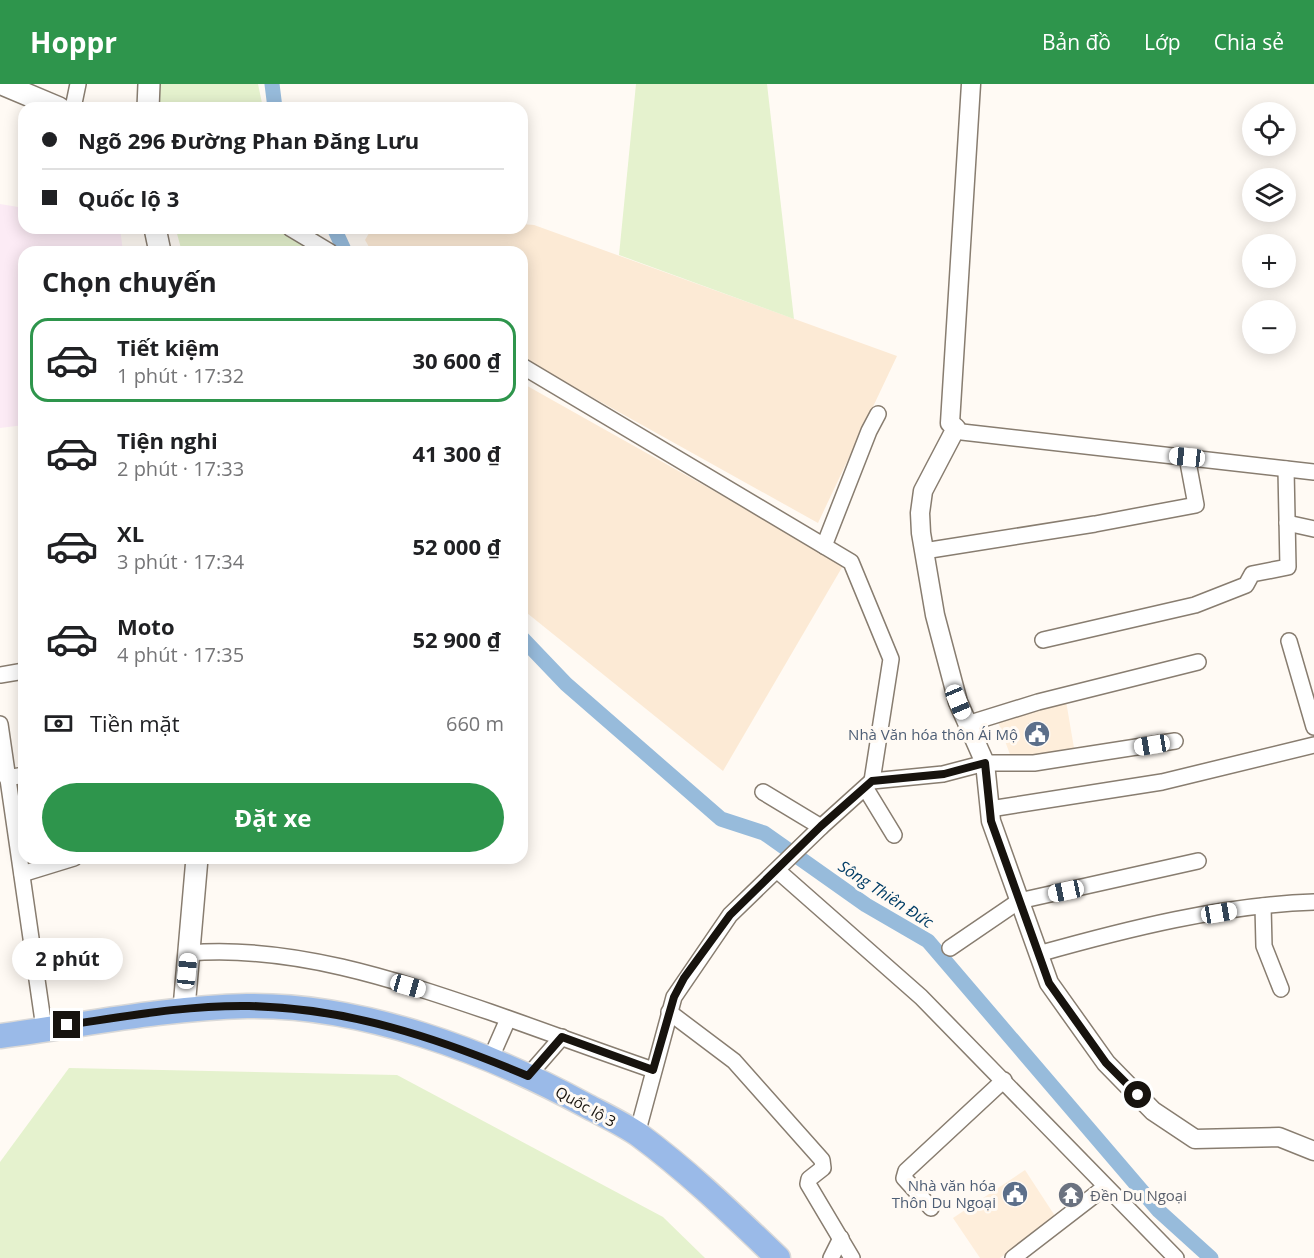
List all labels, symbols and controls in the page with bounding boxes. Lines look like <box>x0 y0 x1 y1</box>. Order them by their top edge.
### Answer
text: Hoppr <box>30 23 117 61</box>
text: Bản đồ <box>1042 28 1111 56</box>
text: Lớp <box>1144 28 1181 56</box>
text: Chia sẻ <box>1214 28 1284 56</box>
map controls <box>1242 102 1296 354</box>
button: locate <box>1242 102 1296 156</box>
text: Ngõ 296 Đường Phan Đăng Lưu <box>78 125 419 155</box>
button: layers <box>1242 168 1296 222</box>
text: Quốc lộ 3 <box>78 183 179 213</box>
button: + <box>1242 234 1296 288</box>
text: Chọn chuyến <box>42 263 217 300</box>
button: − <box>1242 300 1296 354</box>
text: Tiết kiệm <box>117 332 220 362</box>
icon: car <box>45 333 99 387</box>
text: 30 600 ₫ <box>412 345 501 375</box>
text: 1 phút · 17:32 <box>117 362 244 389</box>
text: Tiện nghi <box>117 425 218 455</box>
icon: car <box>45 426 99 480</box>
text: 41 300 ₫ <box>412 438 501 468</box>
car <box>1168 446 1206 468</box>
text: 2 phút · 17:33 <box>117 455 244 482</box>
text: XL <box>117 518 144 548</box>
icon: car <box>45 519 99 573</box>
text: 52 000 ₫ <box>412 531 501 561</box>
text: 3 phút · 17:34 <box>117 548 244 575</box>
text: Moto <box>117 611 175 641</box>
icon: car <box>45 612 99 666</box>
text: 52 900 ₫ <box>412 624 501 654</box>
text: 4 phút · 17:35 <box>117 641 244 668</box>
car <box>943 682 973 722</box>
icon: cash <box>42 707 75 740</box>
text: Tiền mặt <box>90 708 180 738</box>
text: 660 m <box>446 710 504 737</box>
public building icon: Nhà Văn hóa thôn Ái Mộ <box>1022 719 1052 749</box>
place label: Nhà Văn hóa thôn Ái Mộ <box>848 724 1018 744</box>
car <box>1133 733 1171 757</box>
button: Đặt xe <box>42 783 504 852</box>
water label: Sông Thiên Đức <box>834 855 938 933</box>
car <box>1047 878 1085 904</box>
car <box>1200 901 1238 925</box>
callout: 2 phút <box>11 938 122 980</box>
text: 2 phút <box>35 945 100 972</box>
car <box>176 952 198 990</box>
car <box>388 972 428 1000</box>
route end <box>53 1011 80 1038</box>
street label: Quốc lộ 3 <box>552 1081 620 1131</box>
route start <box>1124 1081 1151 1108</box>
place label: Nhà văn hóa Thôn Du Ngoại <box>892 1175 996 1212</box>
public building icon: Nhà văn hóa Thôn Du Ngoại <box>1000 1179 1030 1209</box>
temple icon: Đền Du Ngoại <box>1056 1180 1086 1210</box>
place label: Đền Du Ngoại <box>1090 1185 1187 1205</box>

